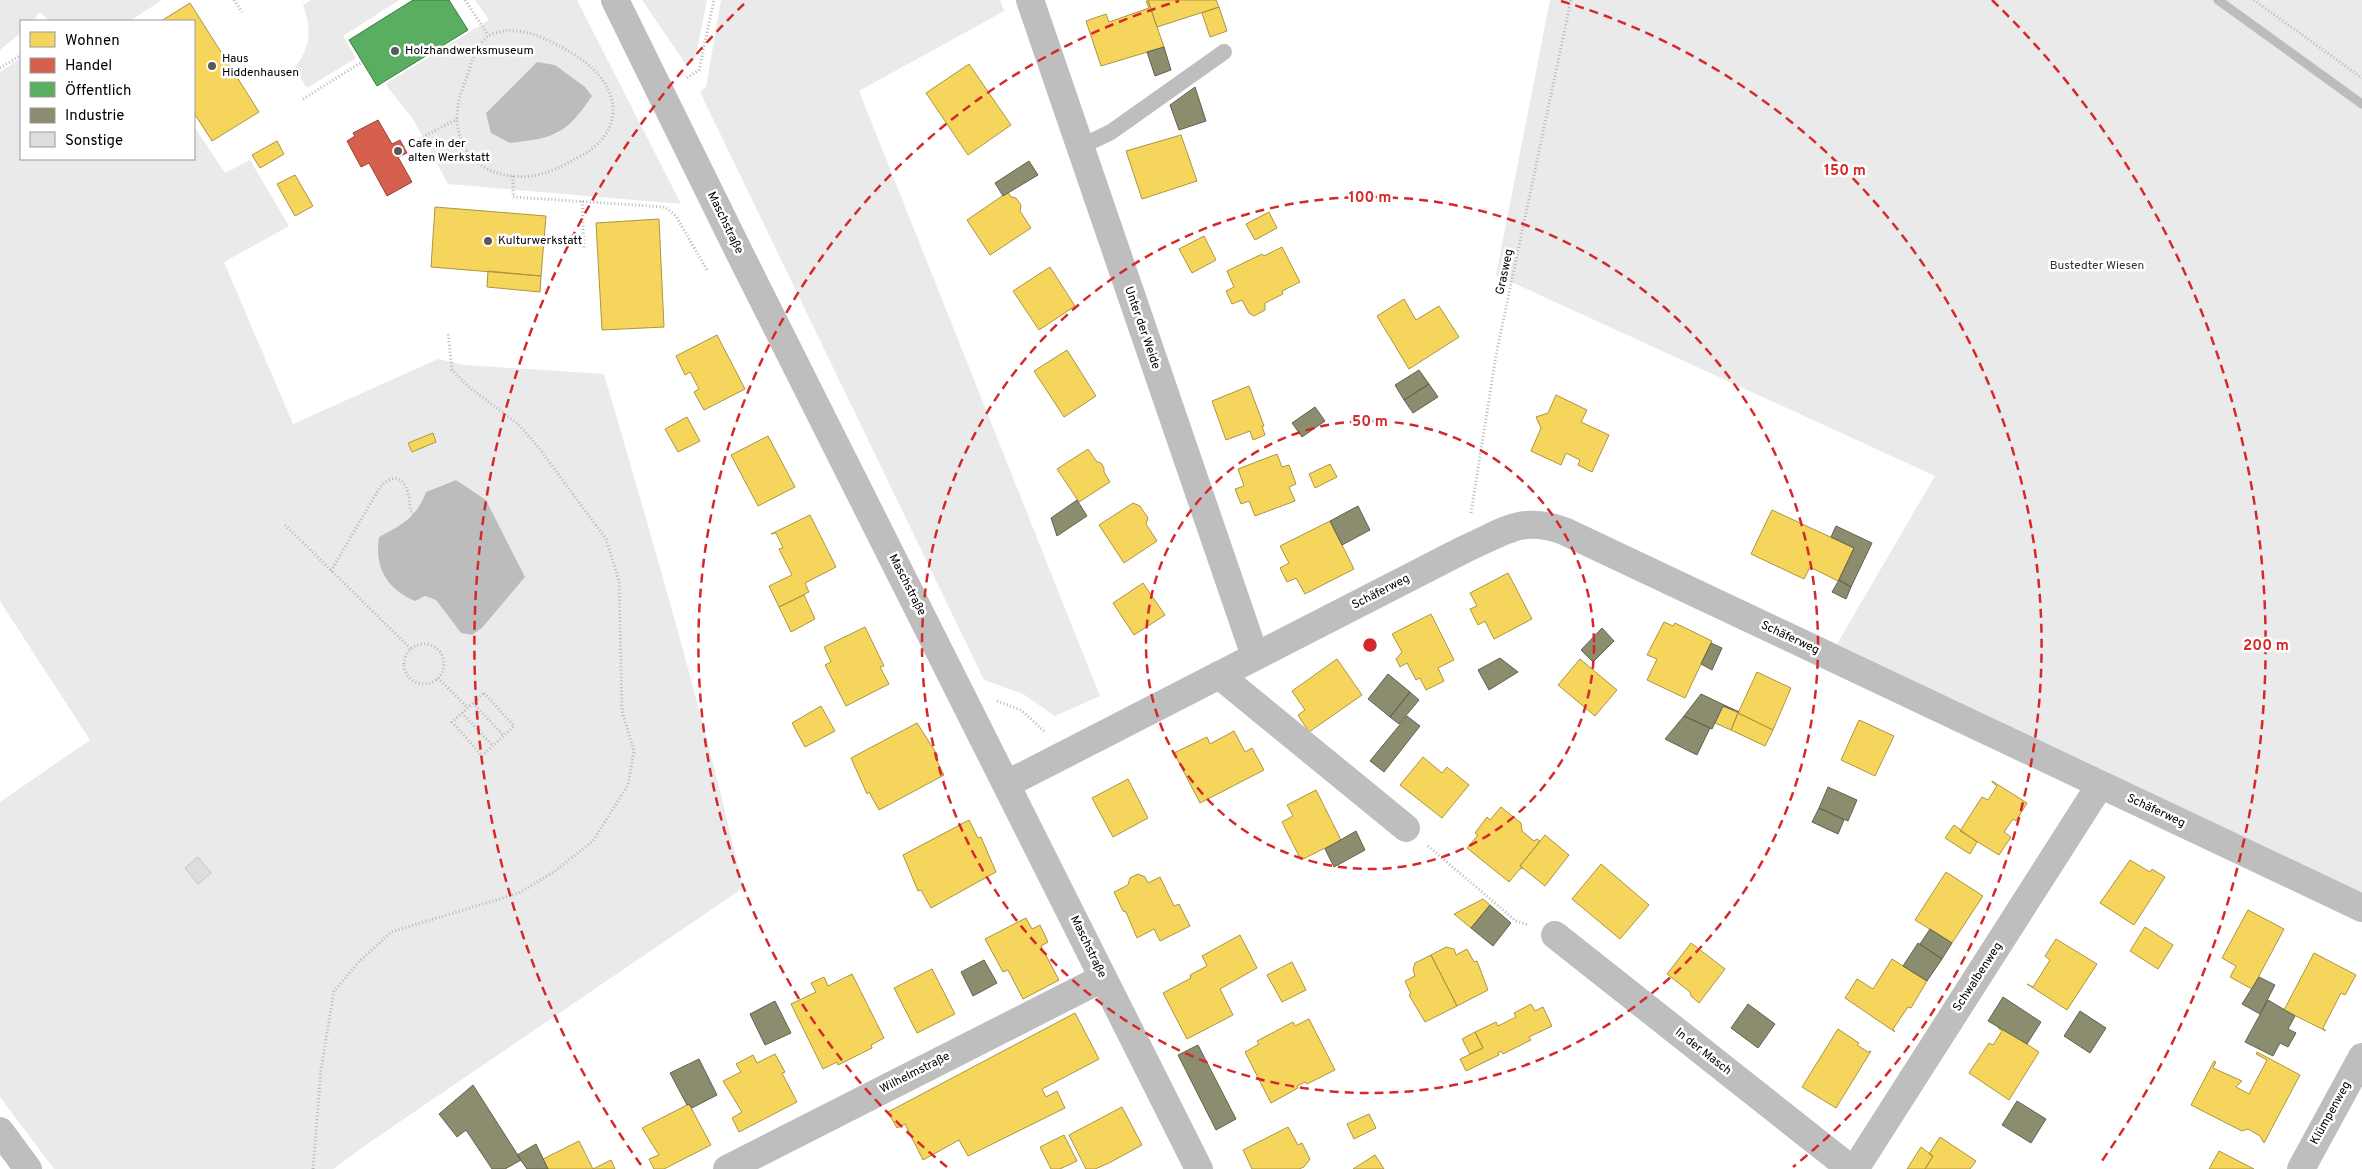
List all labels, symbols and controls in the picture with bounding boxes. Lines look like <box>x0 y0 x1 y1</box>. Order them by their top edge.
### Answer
legend <box>20 20 195 160</box>
text: Wohnen <box>65 32 120 51</box>
place label: Holzhandwerksmuseum <box>405 43 534 59</box>
marker: Holzhandwerksmuseum <box>389 45 401 57</box>
place label: Haus Hiddenhausen <box>222 51 299 81</box>
text: Handel <box>65 57 112 76</box>
marker: Haus Hiddenhausen <box>206 60 218 72</box>
text: Öffentlich <box>65 81 132 101</box>
text: Industrie <box>65 107 124 126</box>
text: Sonstige <box>65 132 123 151</box>
place label: Cafe in der alten Werkstatt <box>408 136 490 166</box>
marker: Cafe in der alten Werkstatt <box>392 145 404 157</box>
text: 150 m <box>1824 162 1866 181</box>
street label: Maschstraße <box>703 189 747 257</box>
text: 100 m <box>1349 189 1391 208</box>
place label: Kulturwerkstatt <box>498 233 582 249</box>
marker: Kulturwerkstatt <box>482 235 494 247</box>
street label: Grasweg <box>1492 248 1518 296</box>
park label: Bustedter Wiesen <box>2050 258 2144 274</box>
street label: Unter der Weide <box>1120 285 1164 371</box>
text: 50 m <box>1352 413 1388 432</box>
street label: Maschstraße <box>885 551 929 619</box>
street label: Schäferweg <box>1349 571 1413 613</box>
street label: Schäferweg <box>1758 617 1822 659</box>
centre of rings <box>1361 636 1379 654</box>
text: 200 m <box>2243 637 2289 656</box>
street label: Schäferweg <box>2124 790 2188 832</box>
street label: Maschstraße <box>1066 913 1110 981</box>
street label: Schwalbenweg <box>1950 939 2006 1015</box>
street label: In der Masch <box>1671 1025 1735 1079</box>
street label: Wilhelmstraße <box>877 1049 953 1097</box>
street label: Klümpenweg <box>2307 1078 2355 1148</box>

